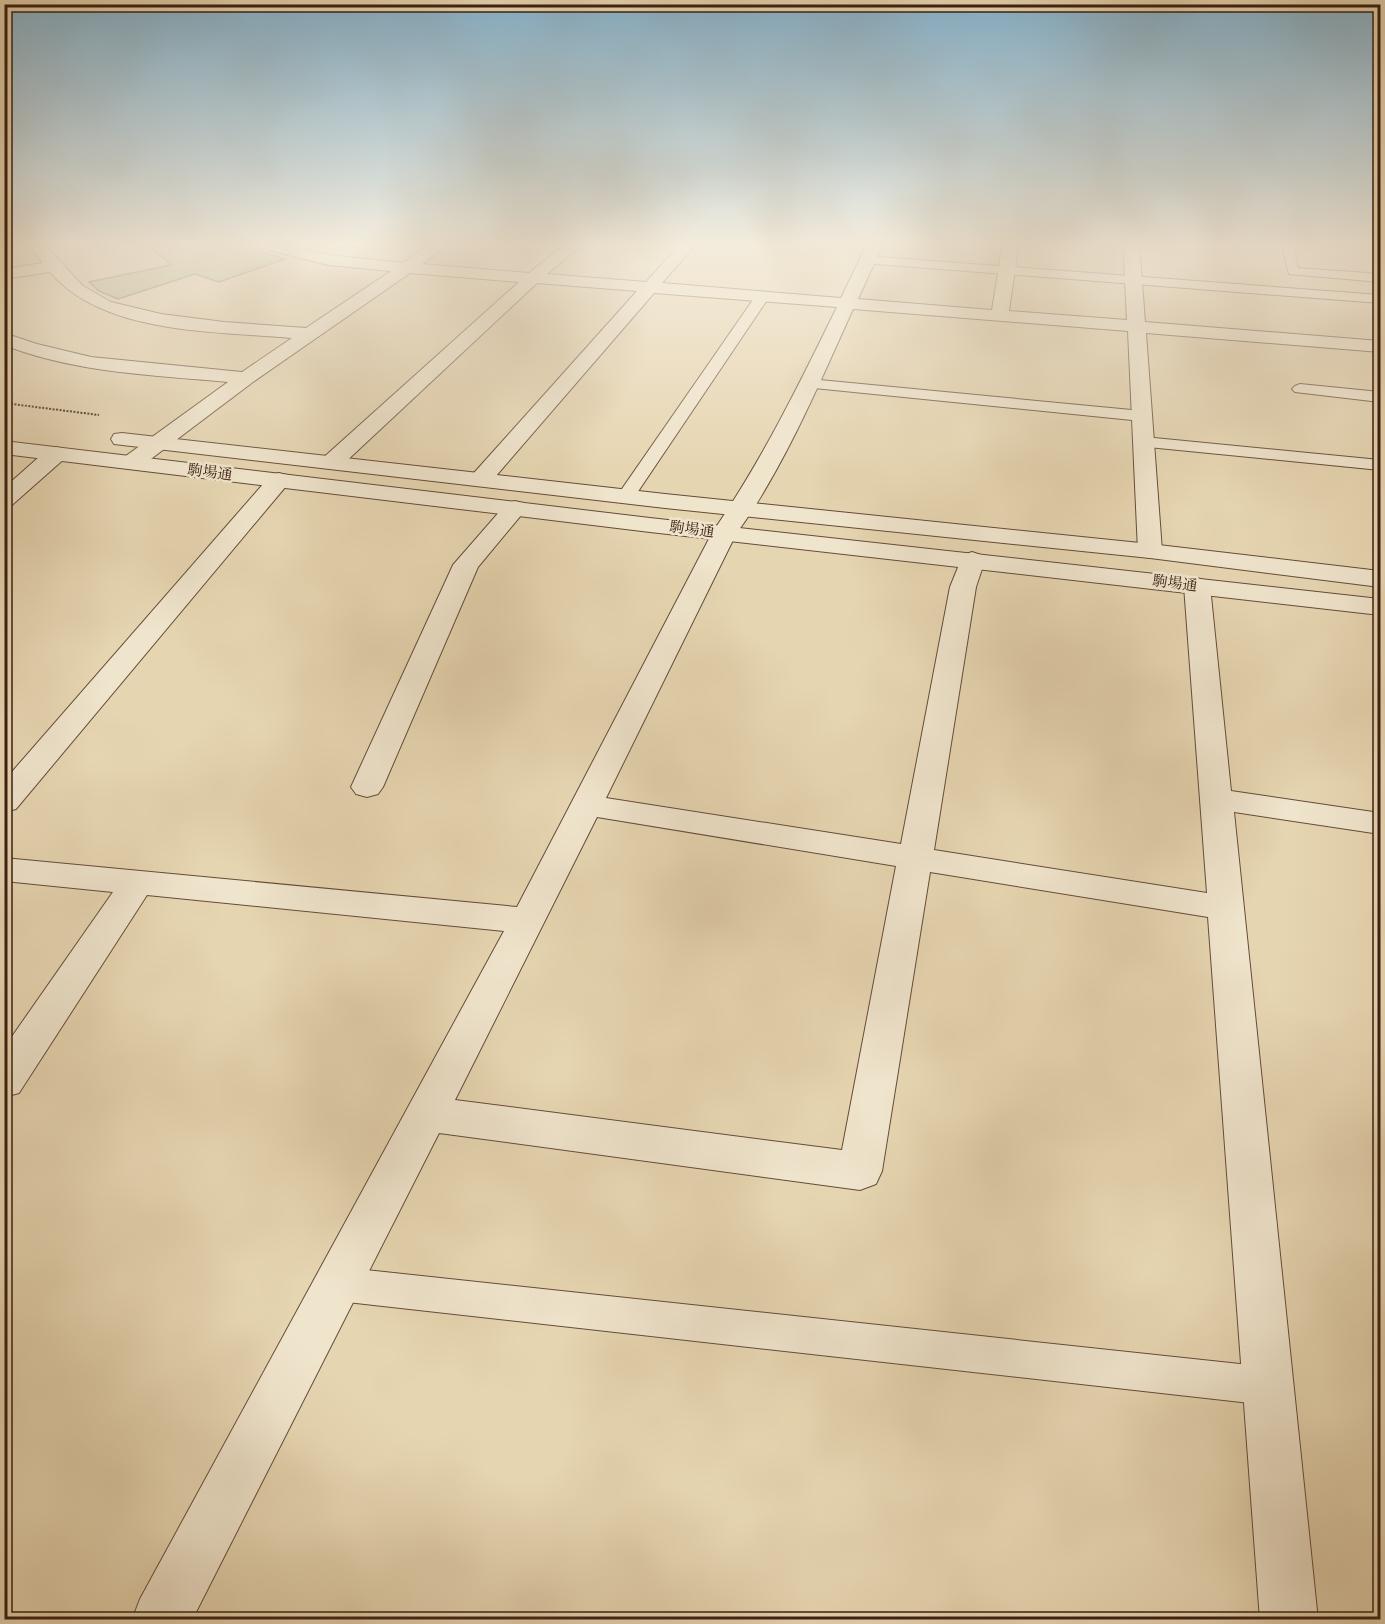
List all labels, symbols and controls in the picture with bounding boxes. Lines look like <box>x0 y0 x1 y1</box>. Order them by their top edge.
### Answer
street label: 駒場通 <box>186 459 234 485</box>
street label: 駒場通 <box>668 516 716 542</box>
street label: 駒場通 <box>1151 570 1199 596</box>

